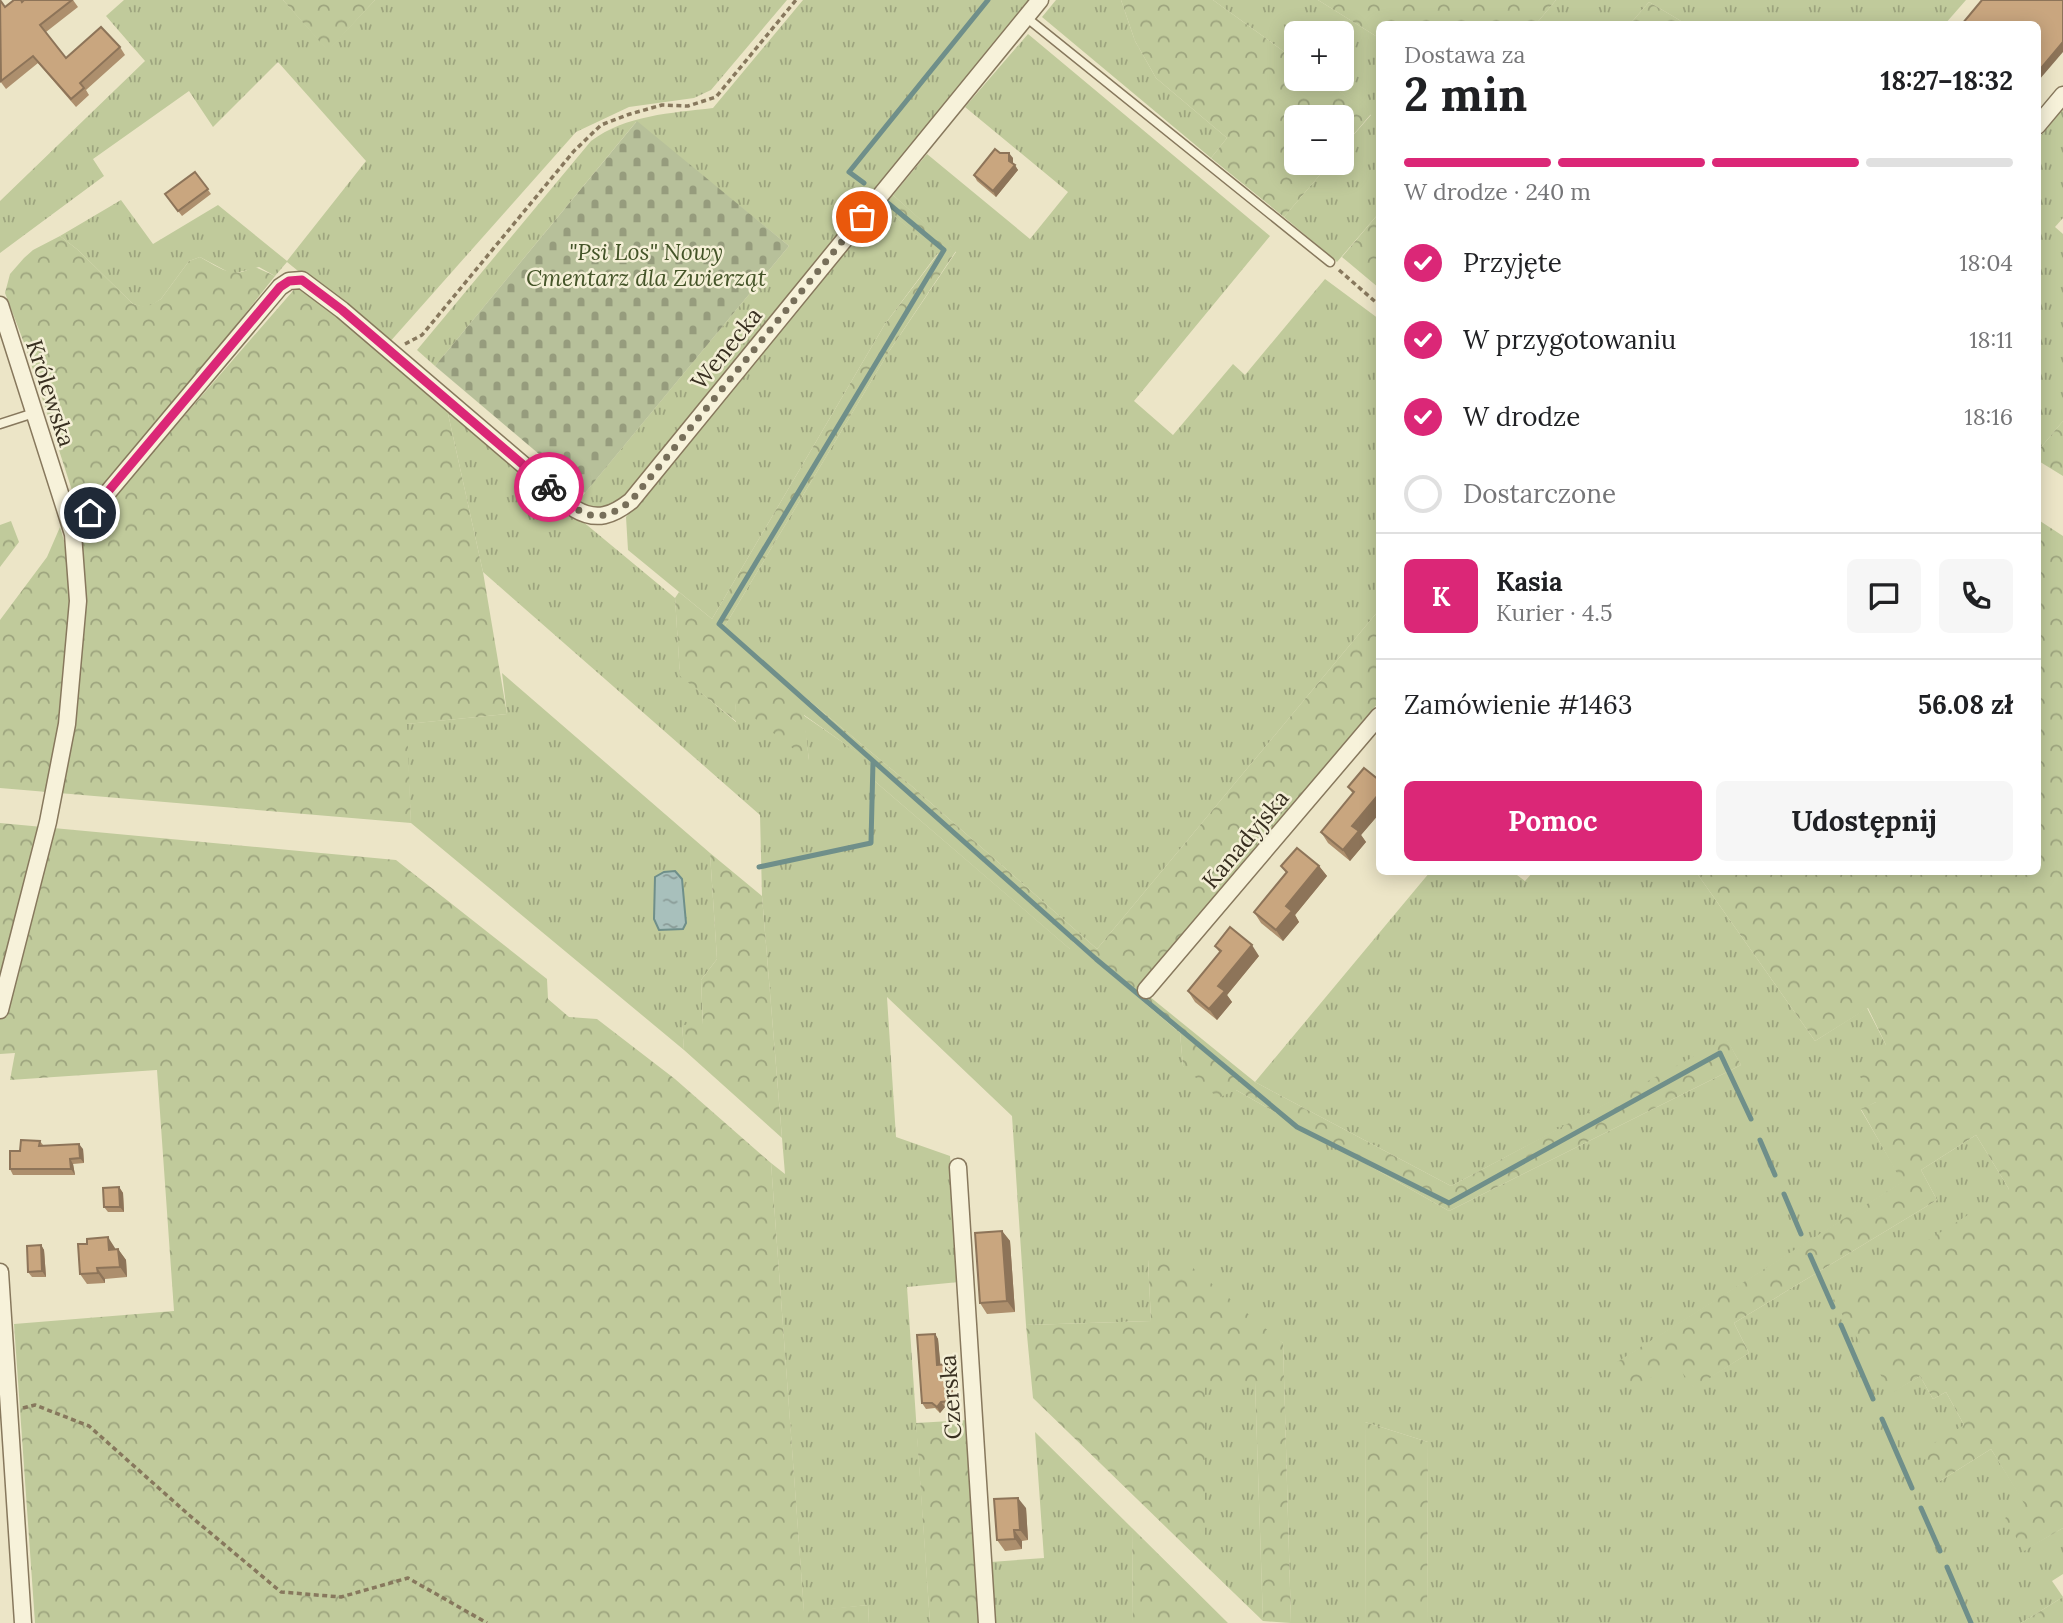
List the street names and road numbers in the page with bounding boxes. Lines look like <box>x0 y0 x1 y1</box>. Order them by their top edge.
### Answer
street label: Wenecka <box>684 301 768 395</box>
street label: Królewska <box>20 336 82 450</box>
street label: Kanadyjska <box>1195 784 1295 894</box>
street label: Czerska <box>933 1354 967 1440</box>

